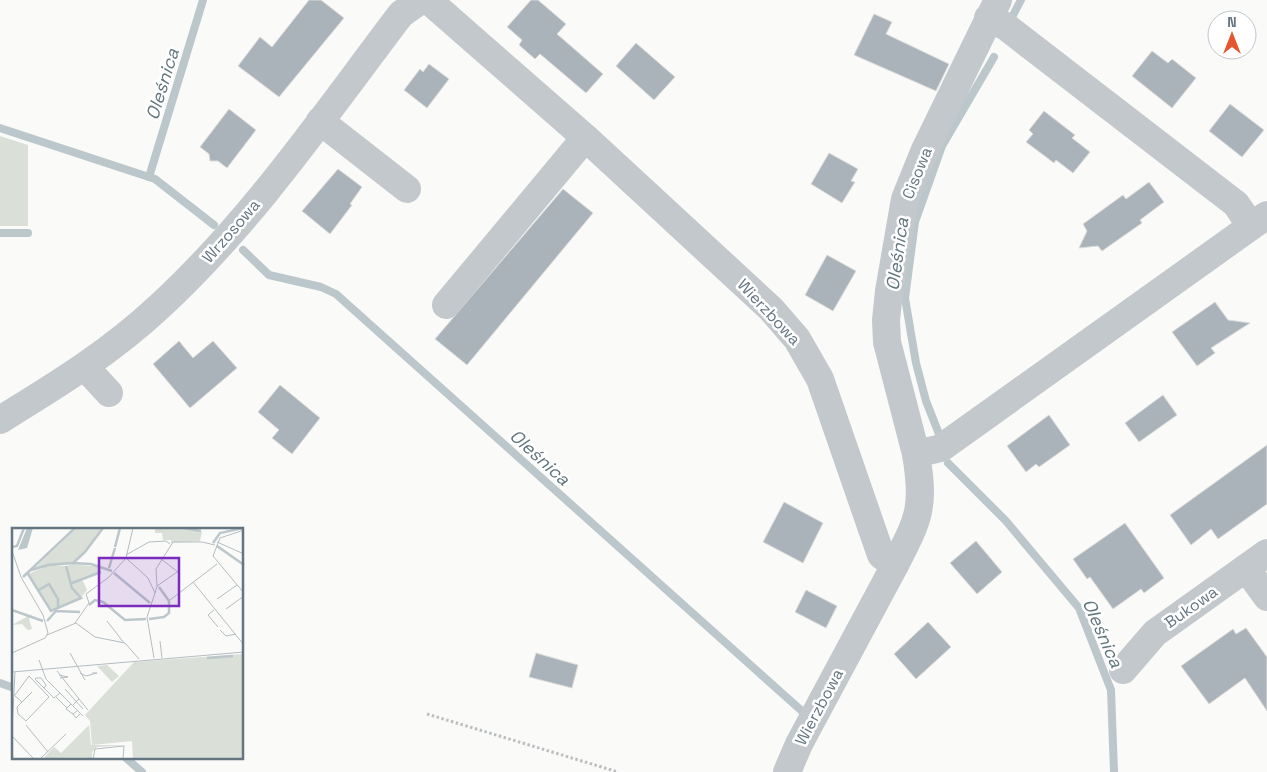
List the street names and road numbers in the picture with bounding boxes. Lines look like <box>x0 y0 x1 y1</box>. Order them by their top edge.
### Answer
street label: Cisowa <box>897 144 937 202</box>
street label: Wrzosowa <box>198 195 264 267</box>
street label: Wierzbowa <box>733 274 805 350</box>
street label: Bukowa <box>1160 581 1222 633</box>
street label: Wierzbowa <box>790 665 848 749</box>

